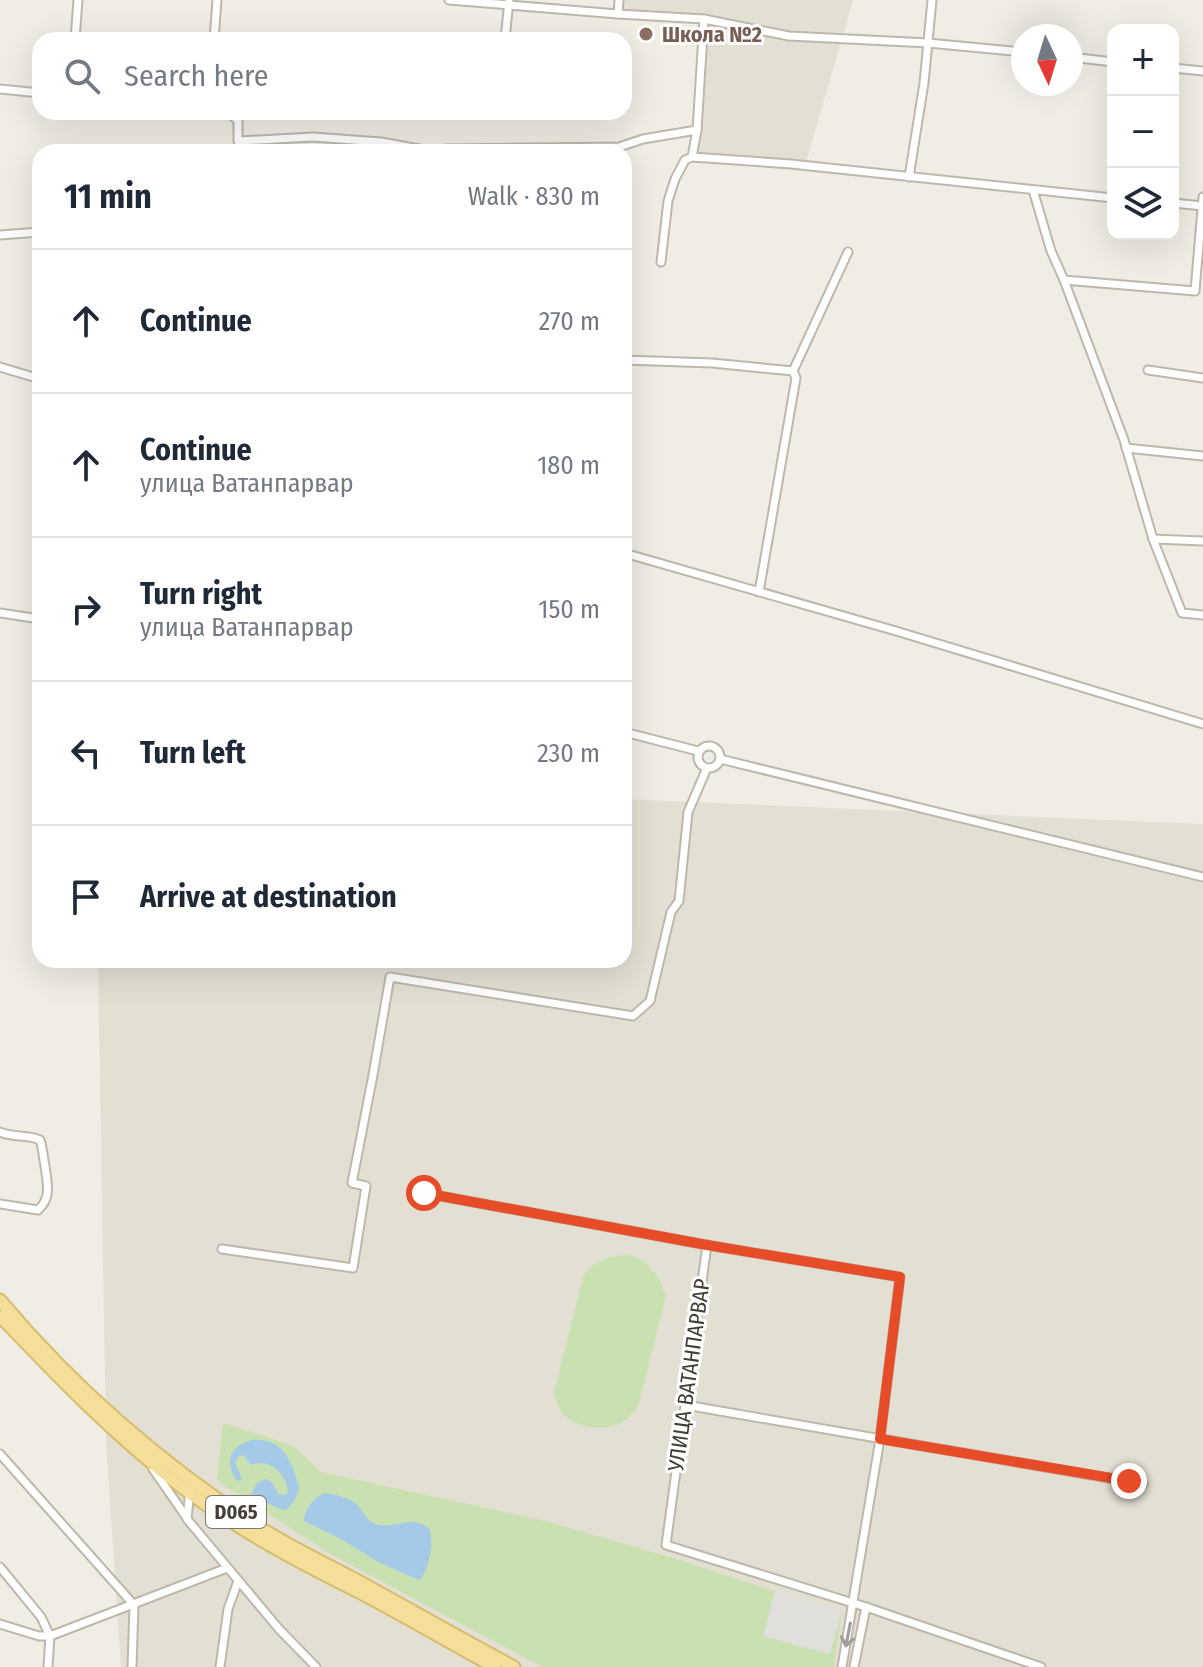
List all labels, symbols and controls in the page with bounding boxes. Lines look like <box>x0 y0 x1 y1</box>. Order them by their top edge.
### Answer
place label: Школа №2 <box>662 21 762 48</box>
north arrow <box>1011 24 1083 96</box>
map controls <box>1107 24 1179 240</box>
button: + <box>1107 24 1179 96</box>
marker: Школа №2 <box>637 25 655 43</box>
search box <box>32 32 632 120</box>
icon: search <box>60 54 104 98</box>
text: Search here <box>124 58 269 94</box>
button: − <box>1107 96 1179 168</box>
button: layers <box>1107 168 1179 240</box>
text: 11 min <box>64 176 152 217</box>
text: Walk · 830 m <box>468 181 600 212</box>
icon: ahead <box>64 299 108 343</box>
text: Continue <box>140 303 252 339</box>
text: 270 m <box>539 306 600 337</box>
text: Continue <box>140 432 252 468</box>
icon: ahead <box>64 443 108 487</box>
text: 180 m <box>537 450 600 481</box>
text: улица Ватанпарвар <box>140 468 354 499</box>
text: Turn right <box>140 576 262 612</box>
icon: right <box>64 587 108 631</box>
text: 150 m <box>538 594 600 625</box>
text: улица Ватанпарвар <box>140 612 354 643</box>
icon: left <box>64 731 108 775</box>
text: Turn left <box>140 735 246 771</box>
text: 230 m <box>537 738 600 769</box>
icon: arrive <box>64 875 108 919</box>
text: Arrive at destination <box>140 879 397 915</box>
route start <box>406 1175 442 1211</box>
street label: УЛИЦА ВАТАНПАРВАР <box>662 1277 716 1474</box>
route end <box>1111 1463 1147 1499</box>
road number: D065 <box>206 1496 266 1528</box>
one-way arrow <box>839 1622 854 1647</box>

